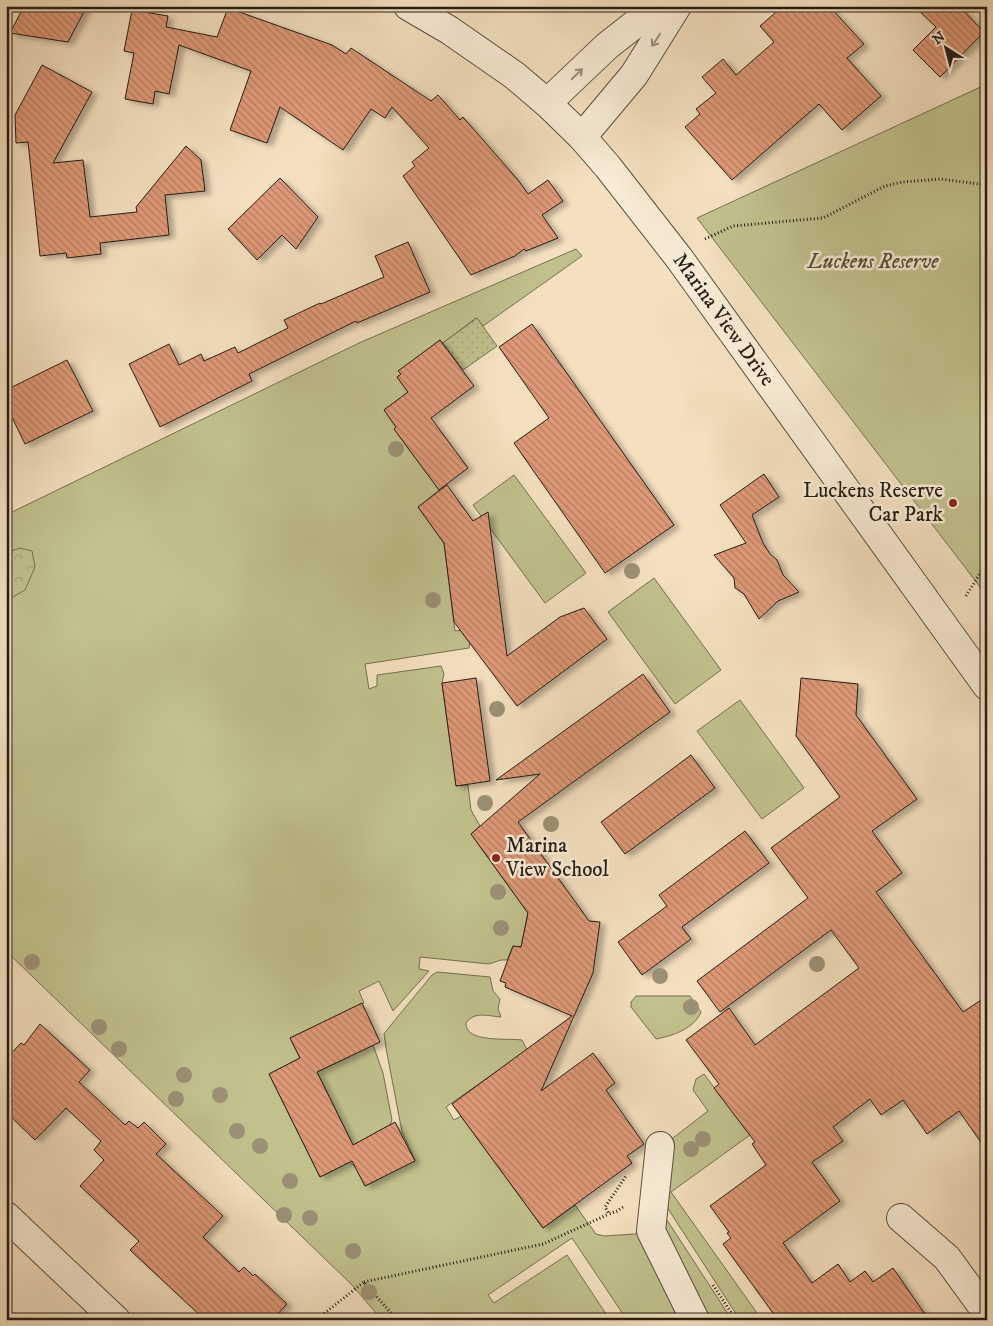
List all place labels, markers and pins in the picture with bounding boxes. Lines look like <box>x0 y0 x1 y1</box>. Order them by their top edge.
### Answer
place label: Luckens Reserve Car Park <box>803 478 944 528</box>
marker: Luckens Reserve Car Park <box>947 497 959 509</box>
place label: Marina View School <box>505 833 609 883</box>
marker: Marina View School <box>490 852 502 864</box>

